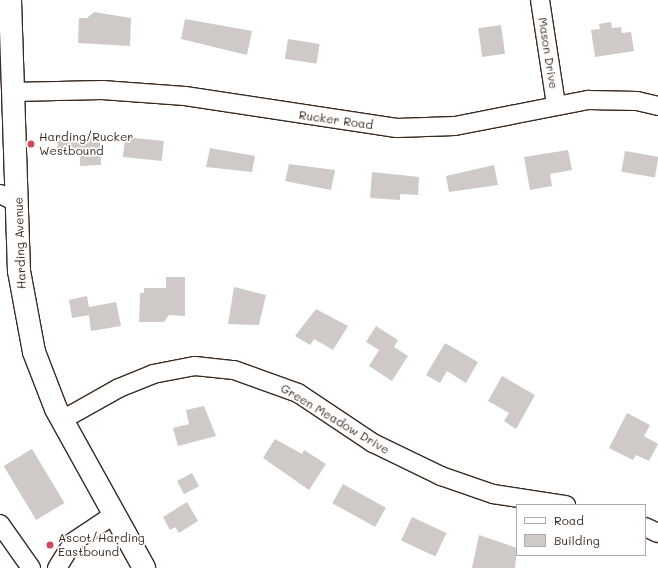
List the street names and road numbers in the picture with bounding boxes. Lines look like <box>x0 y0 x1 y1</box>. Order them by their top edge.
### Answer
street label: Mason Drive <box>535 16 561 90</box>
street label: Rucker Road <box>298 108 374 132</box>
street label: Harding Avenue <box>11 197 29 289</box>
street label: Green Meadow Drive <box>278 381 392 457</box>

